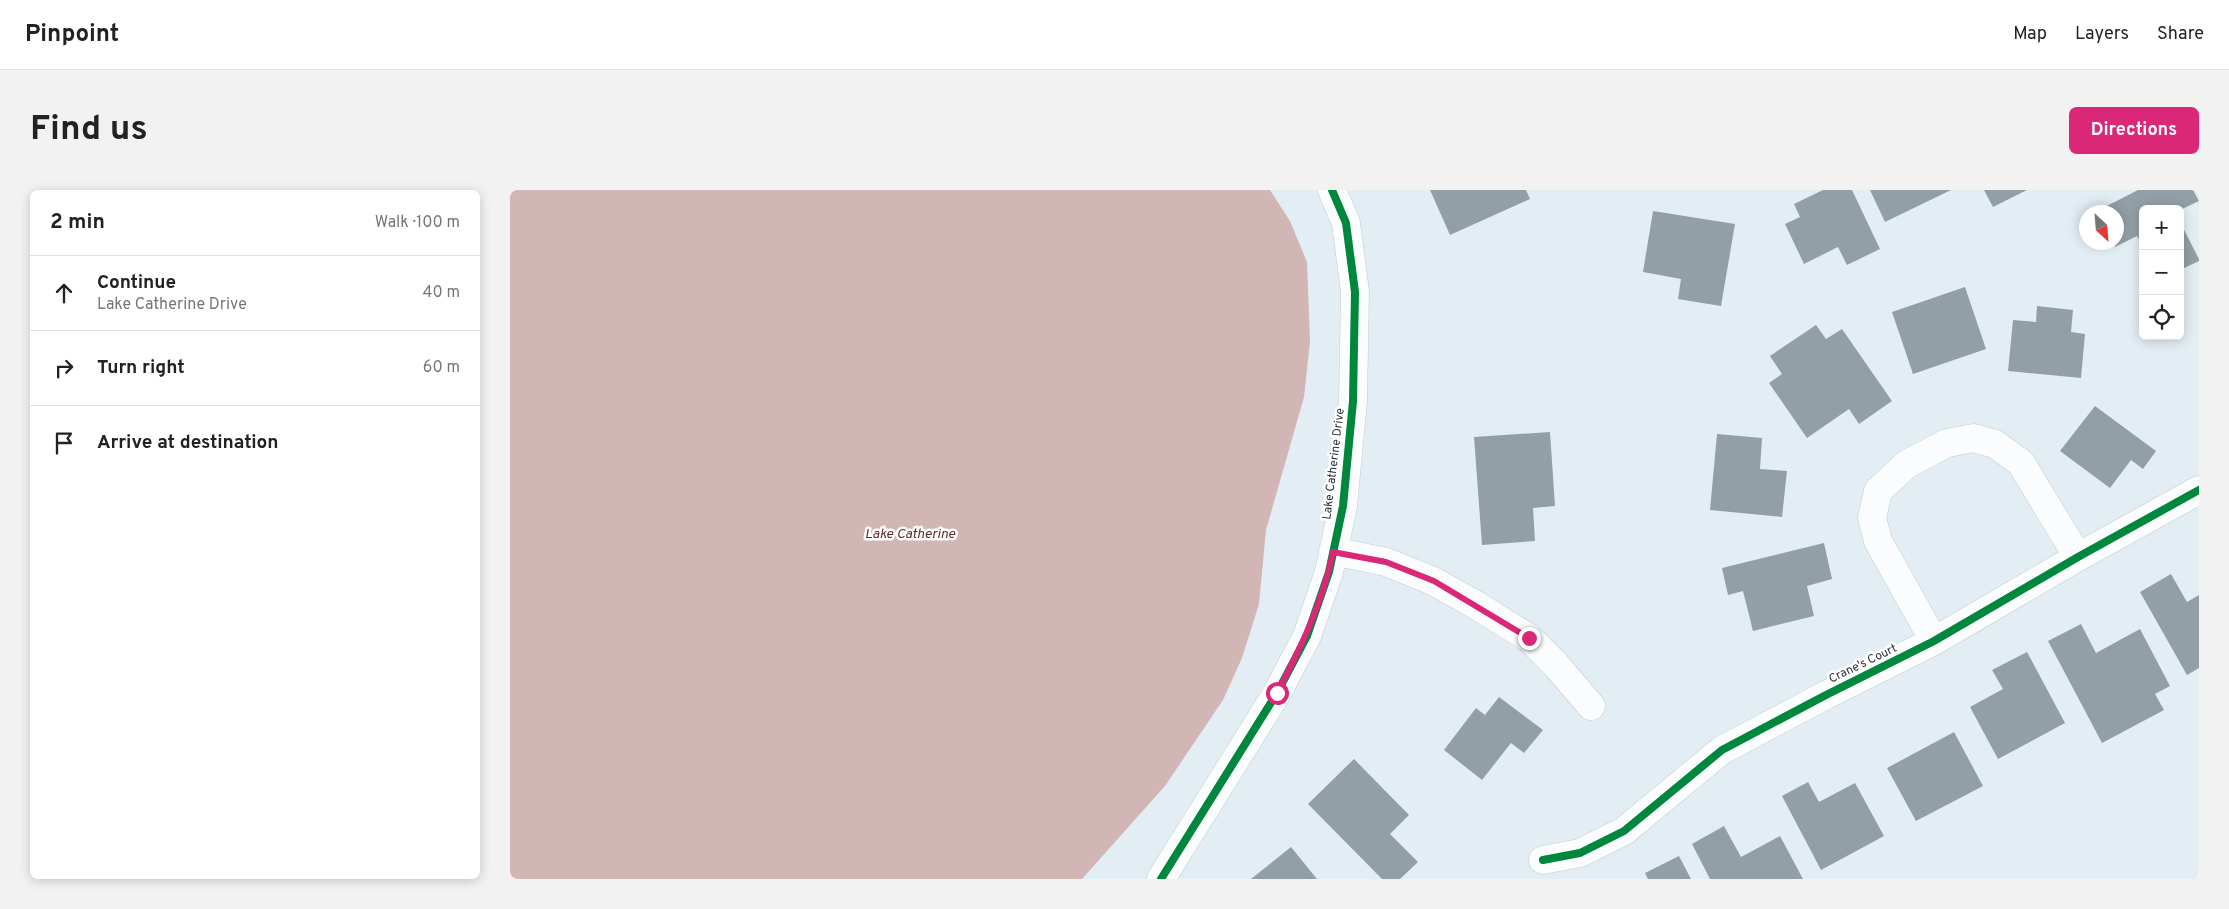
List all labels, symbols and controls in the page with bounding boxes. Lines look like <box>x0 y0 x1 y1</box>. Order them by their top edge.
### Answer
text: Pinpoint <box>25 20 119 50</box>
text: Map <box>2013 23 2047 46</box>
text: Layers <box>2075 23 2129 46</box>
text: Share <box>2157 23 2204 46</box>
button: Directions <box>2069 107 2199 154</box>
text: Find us <box>30 108 148 152</box>
north arrow <box>2079 205 2124 250</box>
map controls <box>2139 205 2184 340</box>
button: + <box>2139 205 2184 250</box>
text: 2 min <box>50 209 105 236</box>
text: Walk · 100 m <box>375 213 460 233</box>
button: − <box>2139 250 2184 295</box>
text: Continue <box>97 271 176 295</box>
icon: ahead <box>50 279 78 307</box>
text: 40 m <box>422 283 460 303</box>
text: Lake Catherine Drive <box>97 295 247 315</box>
button: locate <box>2139 295 2184 340</box>
icon: right <box>50 354 78 382</box>
text: Turn right <box>97 356 185 380</box>
text: 60 m <box>423 358 460 378</box>
street label: Lake Catherine Drive <box>1319 407 1349 521</box>
icon: arrive <box>50 429 78 457</box>
text: Arrive at destination <box>97 431 278 455</box>
water label: Lake Catherine <box>865 526 956 543</box>
route end <box>1518 627 1541 650</box>
street label: Crane's Court <box>1826 641 1900 687</box>
route start <box>1266 682 1289 705</box>

